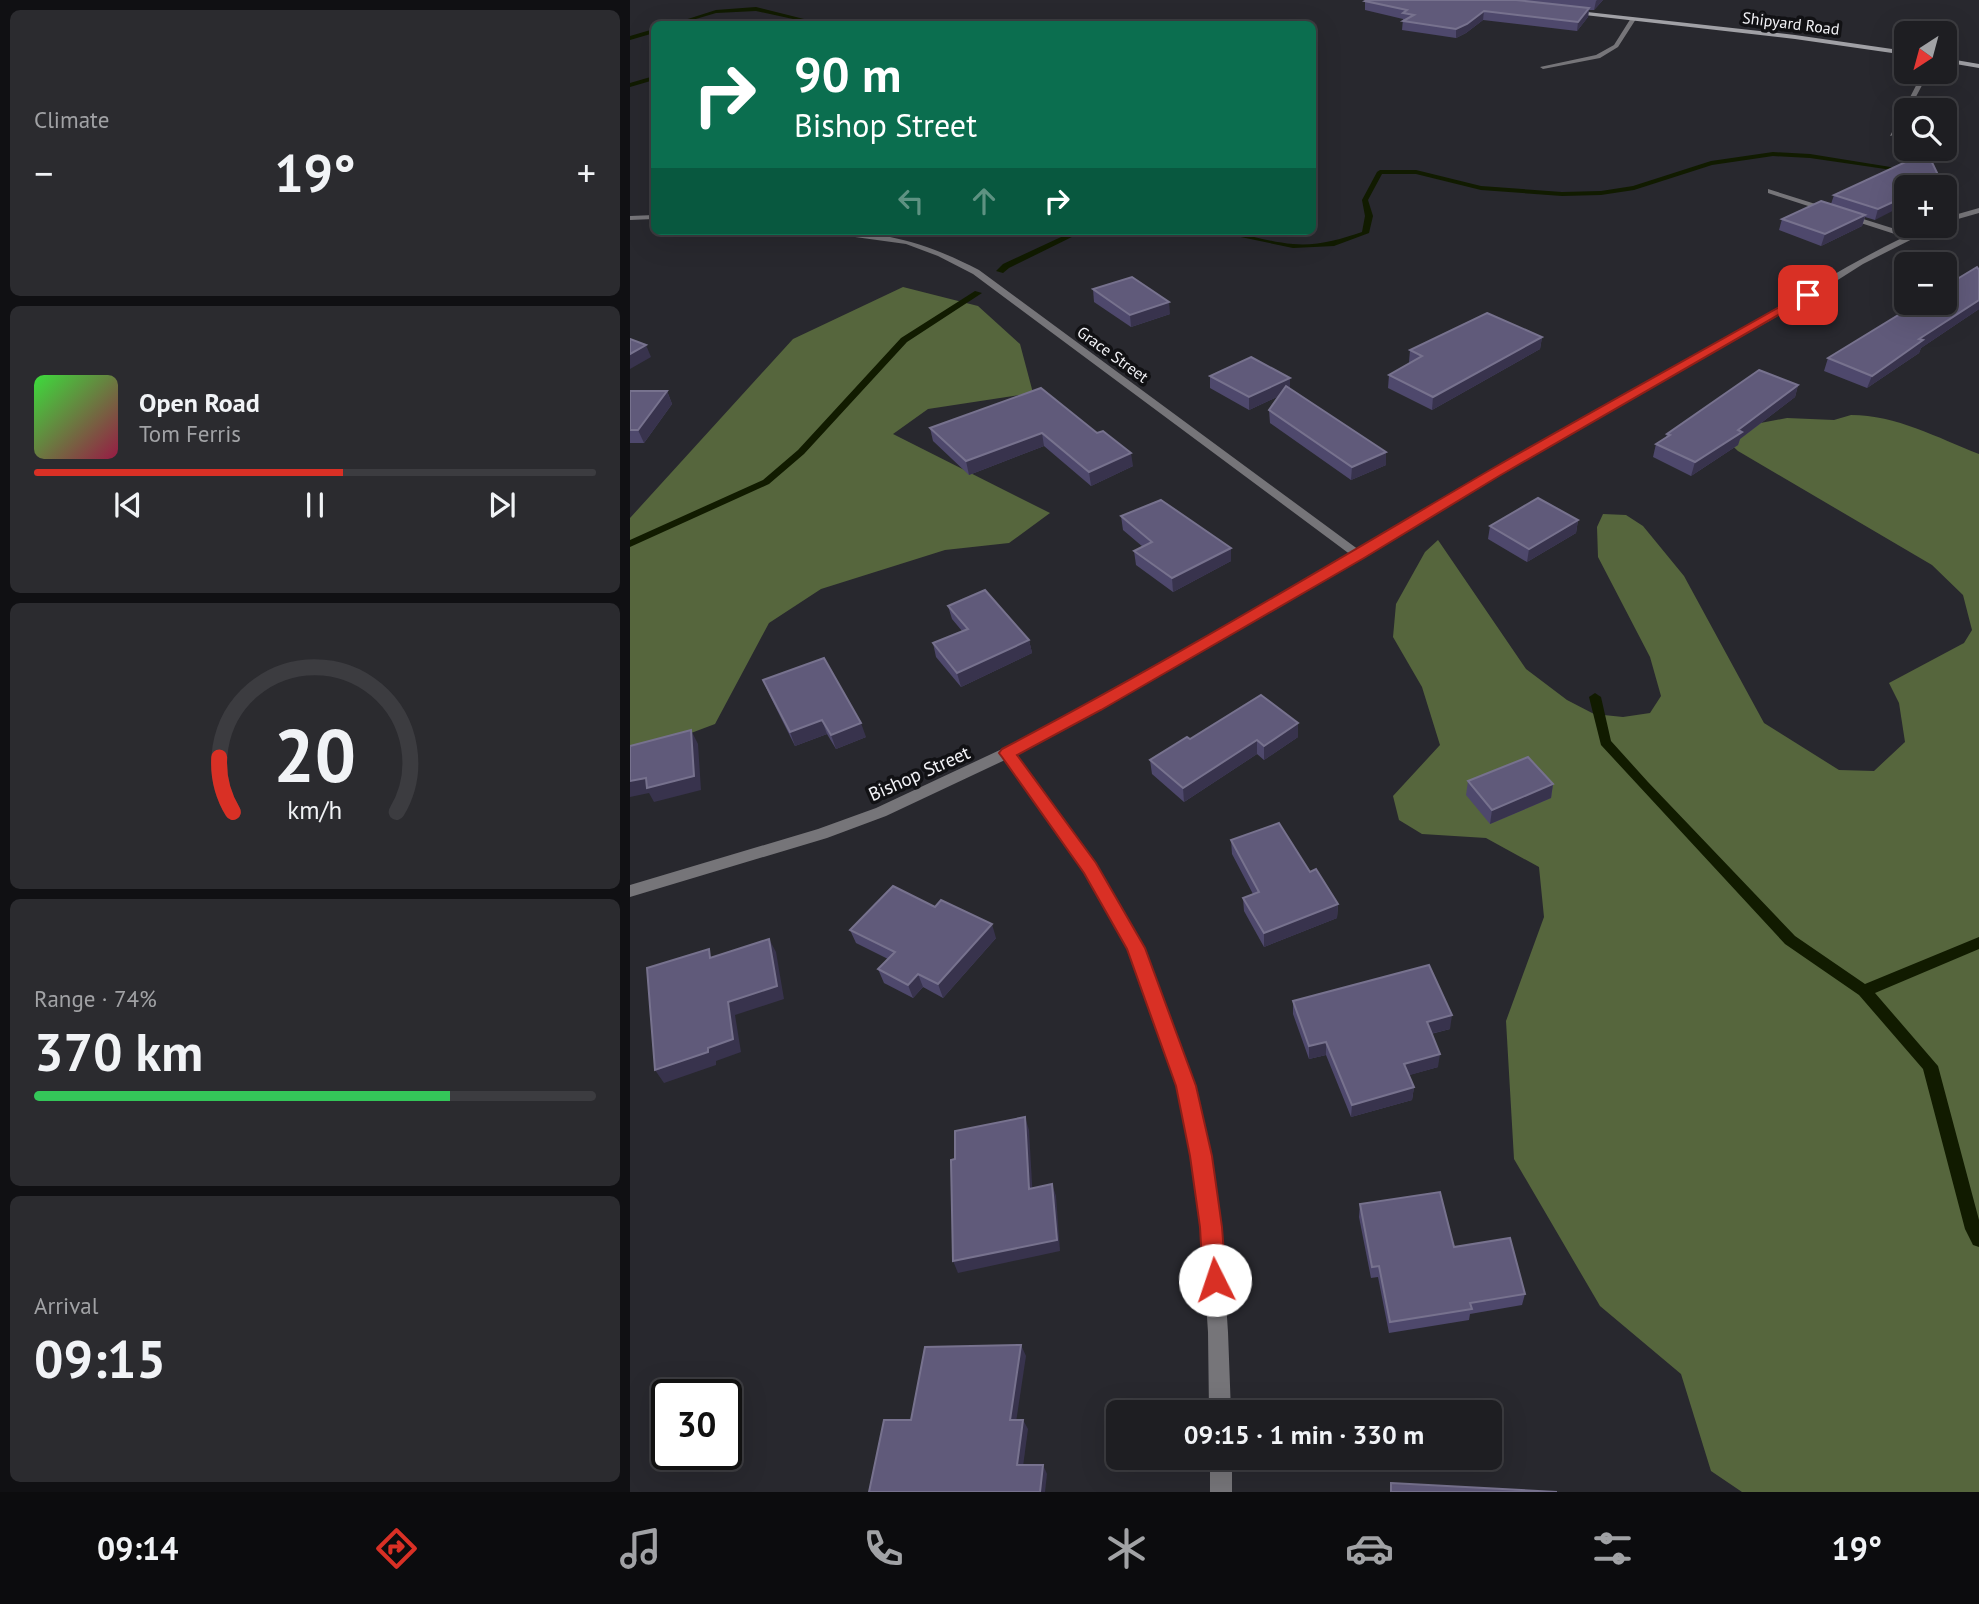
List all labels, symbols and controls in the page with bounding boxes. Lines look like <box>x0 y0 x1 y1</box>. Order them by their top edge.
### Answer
street label: Shipyard Road <box>1741 7 1841 39</box>
north arrow <box>1894 21 1956 84</box>
map controls <box>1894 21 1957 315</box>
text: 90 m <box>794 42 901 106</box>
icon: right <box>679 49 770 140</box>
button: search <box>1894 98 1957 161</box>
text: Bishop Street <box>794 104 977 146</box>
text: Climate <box>34 105 109 134</box>
text: 19° <box>274 139 356 206</box>
text: − <box>34 148 53 197</box>
text: + <box>577 148 596 197</box>
button: + <box>1894 175 1957 238</box>
icon: left <box>892 182 930 220</box>
icon: ahead <box>965 182 1003 220</box>
icon: right <box>1038 182 1076 220</box>
button: − <box>1894 252 1957 315</box>
pin <box>1778 265 1838 325</box>
icon: arrive <box>1789 276 1827 314</box>
street label: Grace Street <box>1073 321 1153 387</box>
text: Open Road <box>139 386 260 419</box>
text: Tom Ferris <box>139 419 241 448</box>
icon: previous <box>109 486 147 524</box>
icon: pause <box>296 486 334 524</box>
icon: next <box>483 486 521 524</box>
text: 20 <box>274 708 356 802</box>
street label: Bishop Street <box>864 740 974 806</box>
text: km/h <box>288 794 342 826</box>
text: Range · 74% <box>34 984 157 1013</box>
text: 370 km <box>34 1018 203 1085</box>
position arrow <box>1178 1243 1252 1317</box>
text: Arrival <box>34 1291 98 1320</box>
text: 09:15 <box>34 1325 166 1392</box>
speed limit sign: 30 <box>651 1379 742 1470</box>
text: 09:15 · 1 min · 330 m <box>1184 1418 1424 1451</box>
icon: directions <box>372 1524 421 1573</box>
icon: music <box>616 1524 665 1573</box>
icon: phone <box>859 1524 908 1573</box>
icon: climate <box>1102 1524 1151 1573</box>
icon: car <box>1345 1524 1394 1573</box>
icon: filters <box>1588 1524 1637 1573</box>
text: 09:14 <box>97 1527 178 1569</box>
text: 19° <box>1832 1527 1882 1569</box>

